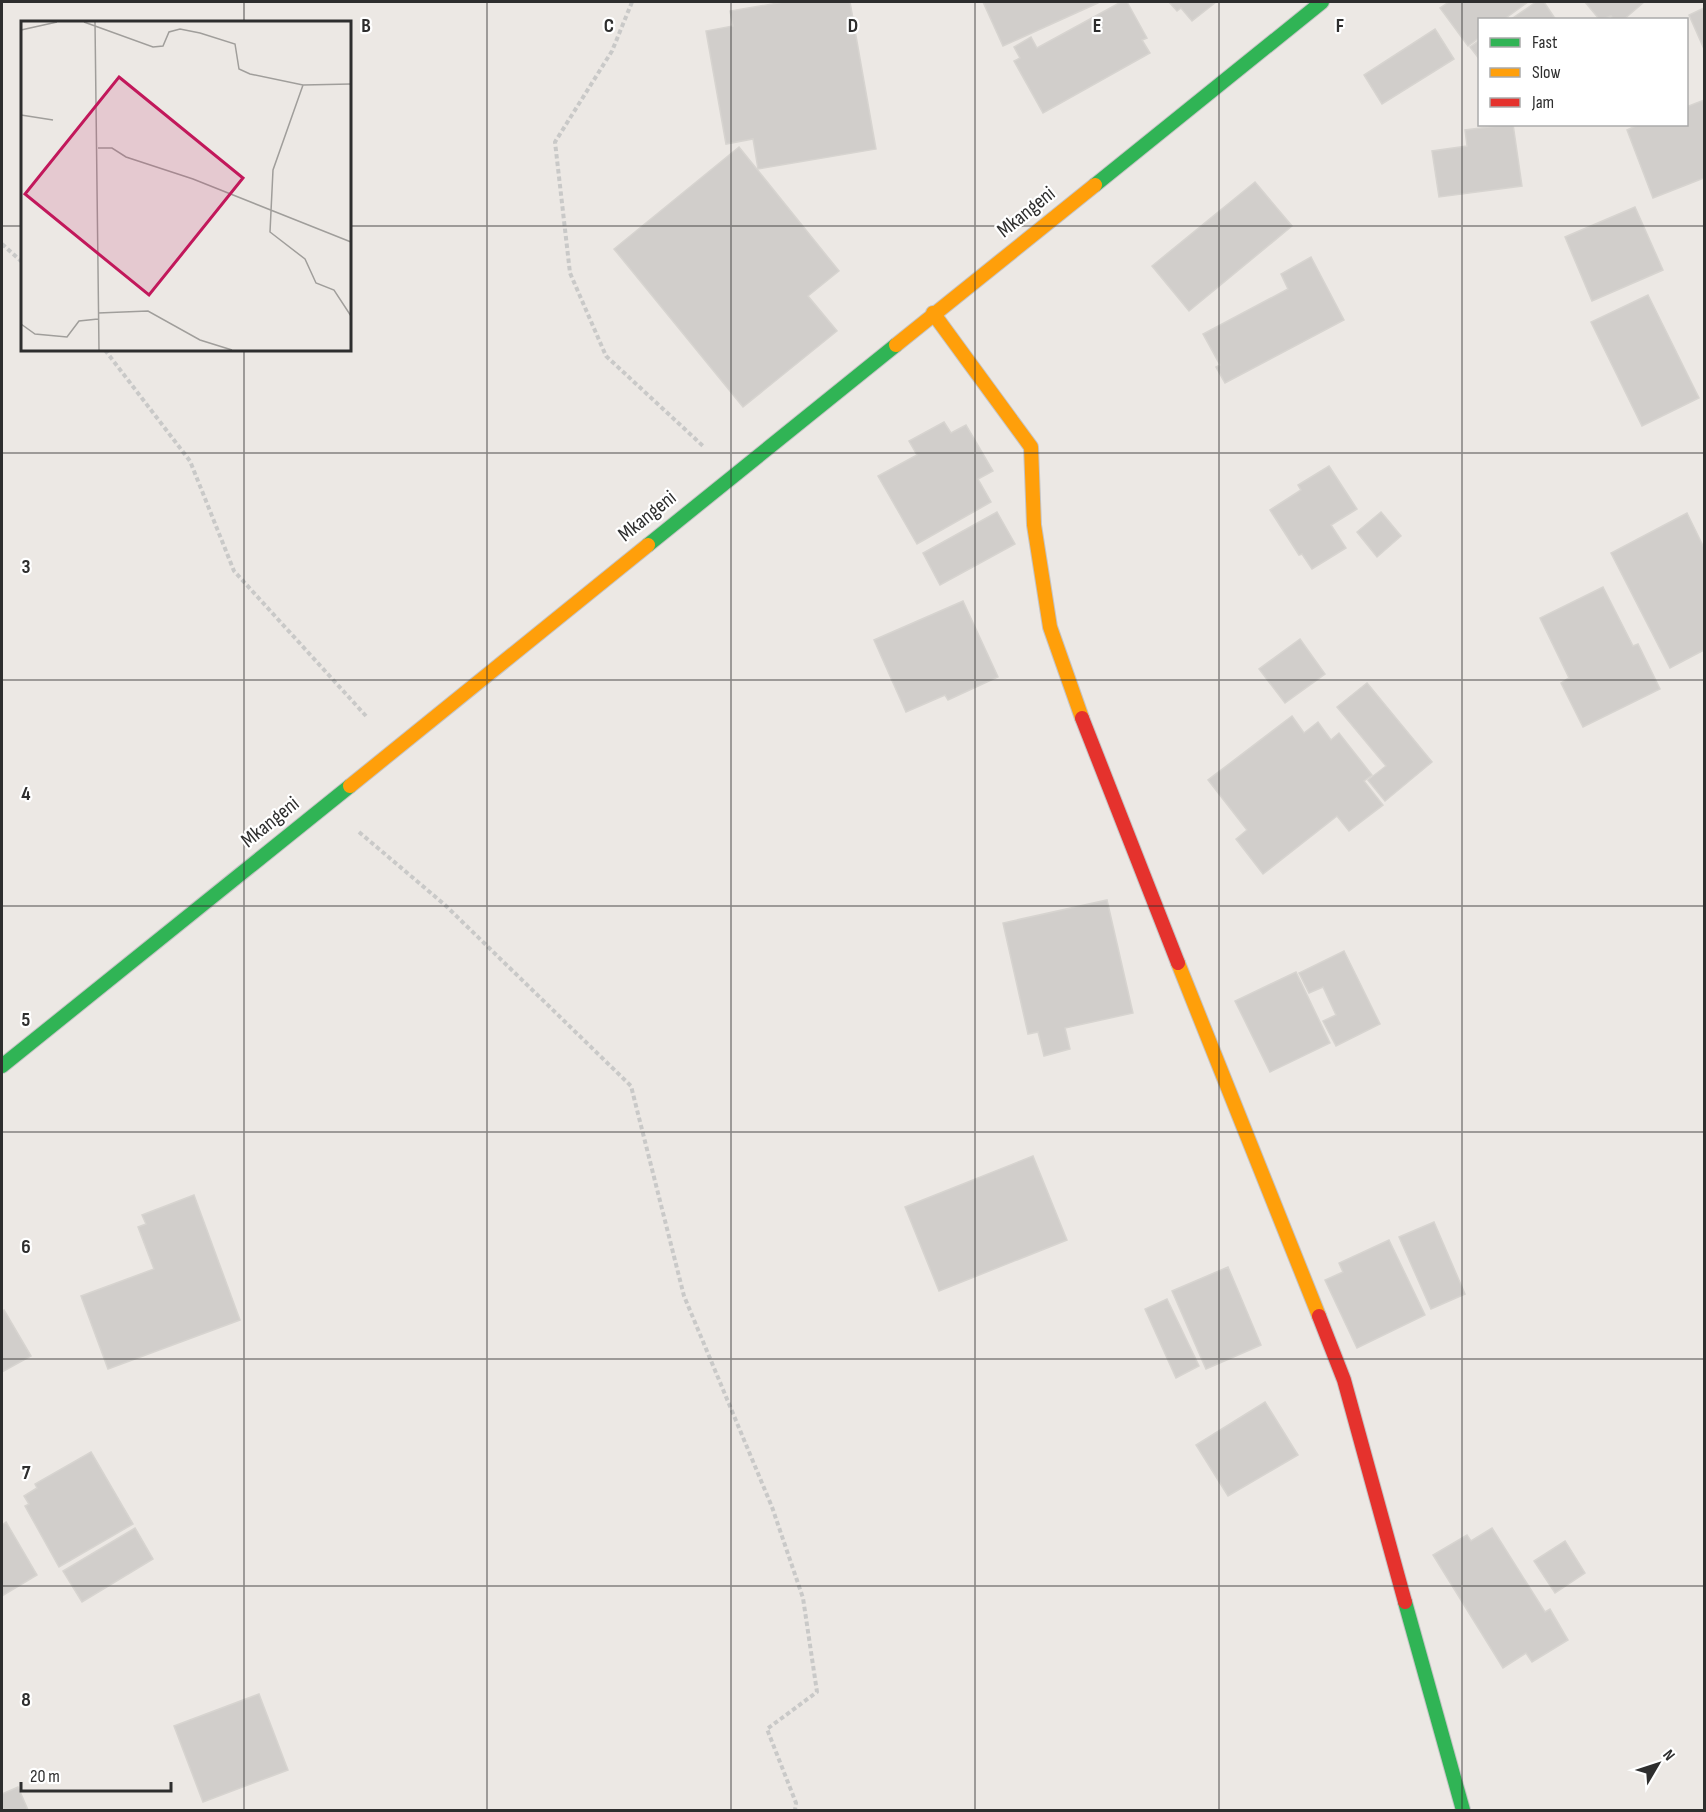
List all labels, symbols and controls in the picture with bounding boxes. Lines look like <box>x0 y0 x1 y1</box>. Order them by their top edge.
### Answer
text: B <box>361 14 371 38</box>
text: C <box>604 14 614 38</box>
text: D <box>848 14 858 38</box>
text: E <box>1093 14 1101 38</box>
text: F <box>1336 14 1344 38</box>
legend <box>1478 18 1688 126</box>
inset map <box>21 21 351 351</box>
text: Fast <box>1532 32 1558 53</box>
text: Slow <box>1532 62 1561 83</box>
text: Jam <box>1531 92 1554 113</box>
street label: Mkangeni <box>992 181 1060 243</box>
street label: Mkangeni <box>613 485 681 547</box>
text: 3 <box>22 555 31 579</box>
text: 4 <box>21 782 31 806</box>
street label: Mkangeni <box>236 791 304 853</box>
text: 5 <box>22 1008 31 1032</box>
text: 6 <box>21 1235 31 1259</box>
text: 7 <box>22 1461 31 1485</box>
text: 8 <box>21 1688 31 1712</box>
north arrow <box>1628 1734 1688 1794</box>
text: N <box>1658 1746 1679 1765</box>
scale bar <box>21 1755 171 1793</box>
text: 20 m <box>30 1766 60 1787</box>

